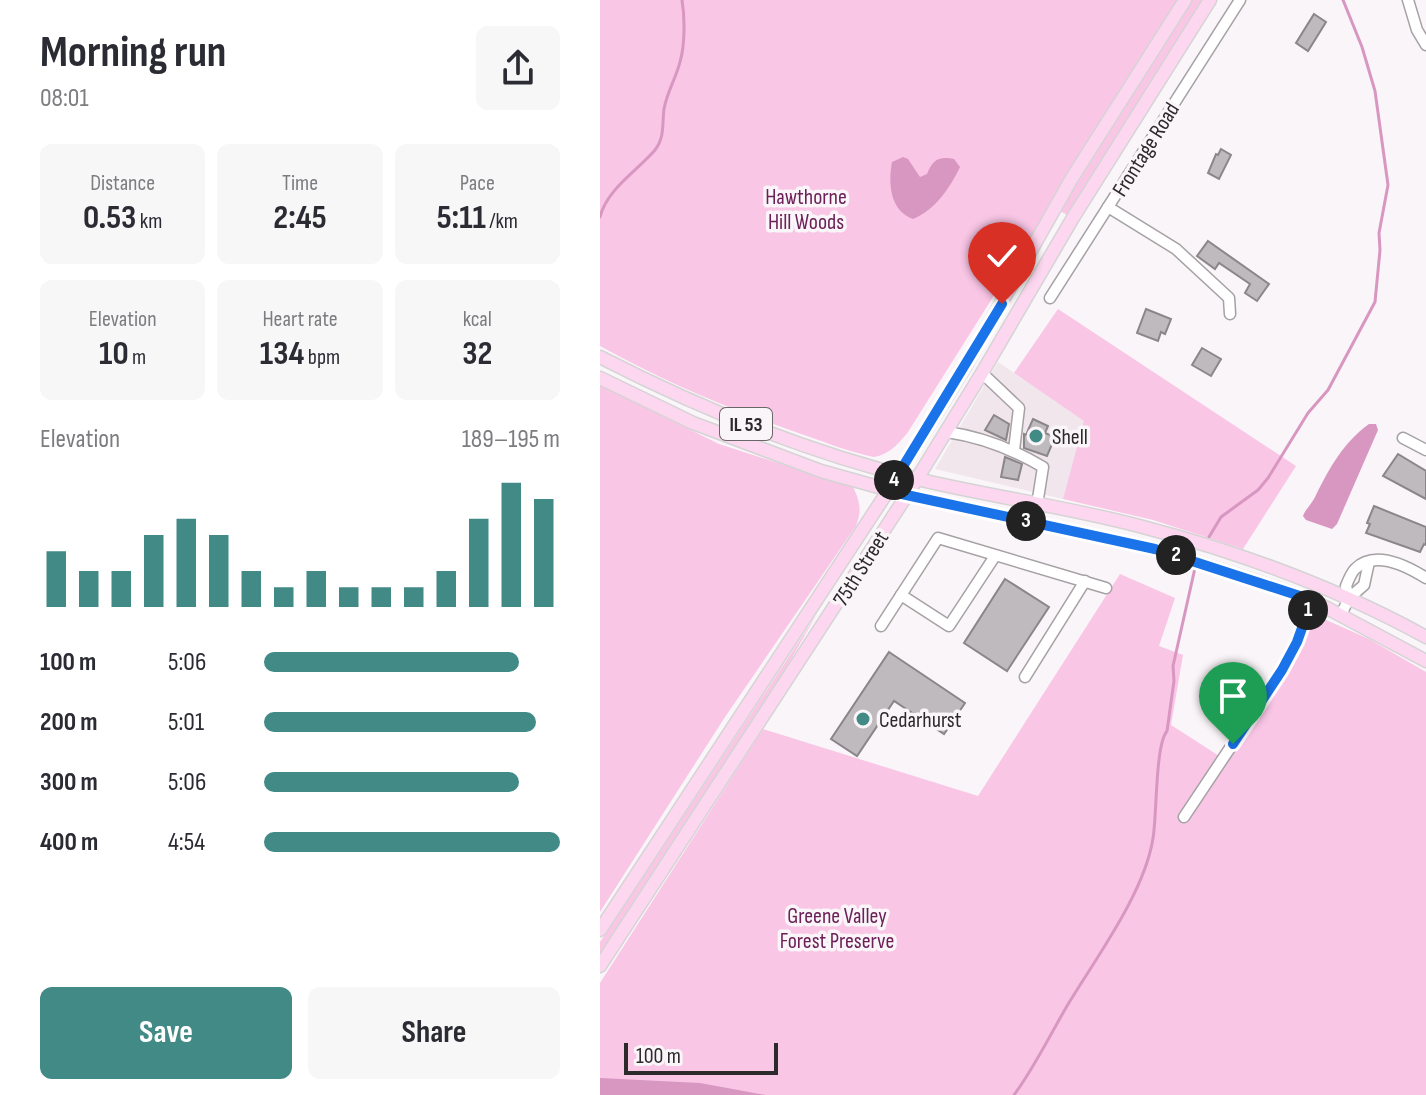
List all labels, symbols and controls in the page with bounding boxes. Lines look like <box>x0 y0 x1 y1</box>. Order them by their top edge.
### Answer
text: Morning run <box>40 26 226 79</box>
button: share <box>476 26 560 110</box>
text: 08:01 <box>40 83 89 114</box>
street label: Frontage Road <box>1107 98 1186 202</box>
text: Distance <box>90 170 155 197</box>
text: Time <box>282 170 318 197</box>
text: Pace <box>460 170 495 197</box>
park label: Hawthorne Hill Woods <box>765 184 847 236</box>
text: 0.53 <box>83 197 136 238</box>
text: 2:45 <box>273 197 327 238</box>
text: 5:11 <box>437 197 486 238</box>
text: km <box>136 208 162 235</box>
text: /km <box>486 208 518 235</box>
pin <box>968 222 1036 304</box>
icon: check <box>980 234 1024 278</box>
text: Elevation <box>89 306 157 333</box>
text: Heart rate <box>262 306 338 333</box>
text: kcal <box>463 306 492 333</box>
text: 10 <box>99 333 129 374</box>
text: 134 <box>260 333 304 374</box>
text: 32 <box>462 333 492 374</box>
text: m <box>129 344 146 371</box>
text: bpm <box>304 344 340 371</box>
road number: IL 53 <box>720 408 772 440</box>
text: Elevation <box>40 424 120 455</box>
text: 189–195 m <box>462 424 560 455</box>
place label: Shell <box>1052 424 1088 451</box>
marker: Shell <box>1027 427 1045 445</box>
pin: 4 <box>874 460 914 500</box>
text: 4 <box>889 466 899 493</box>
pin: 3 <box>1006 501 1046 541</box>
text: 3 <box>1021 507 1031 534</box>
street label: 75th Street <box>828 526 895 611</box>
pin: 2 <box>1156 535 1196 575</box>
text: 2 <box>1171 541 1181 568</box>
pin: 1 <box>1288 590 1328 630</box>
text: 1 <box>1304 596 1312 623</box>
text: 100 m <box>40 647 96 678</box>
text: 5:06 <box>168 647 206 678</box>
pin <box>1199 662 1267 744</box>
icon: arrive <box>1211 674 1255 718</box>
text: 200 m <box>40 707 97 738</box>
text: 5:01 <box>168 707 204 738</box>
place label: Cedarhurst <box>879 707 962 734</box>
marker: Cedarhurst <box>854 710 872 728</box>
text: 300 m <box>40 767 98 798</box>
text: 5:06 <box>168 767 206 798</box>
text: 400 m <box>40 827 98 858</box>
text: 4:54 <box>168 827 205 858</box>
park label: Greene Valley Forest Preserve <box>780 903 894 955</box>
button: Save <box>40 987 292 1079</box>
button: Share <box>308 987 560 1079</box>
scale bar <box>624 1039 778 1075</box>
text: 100 m <box>636 1043 681 1070</box>

